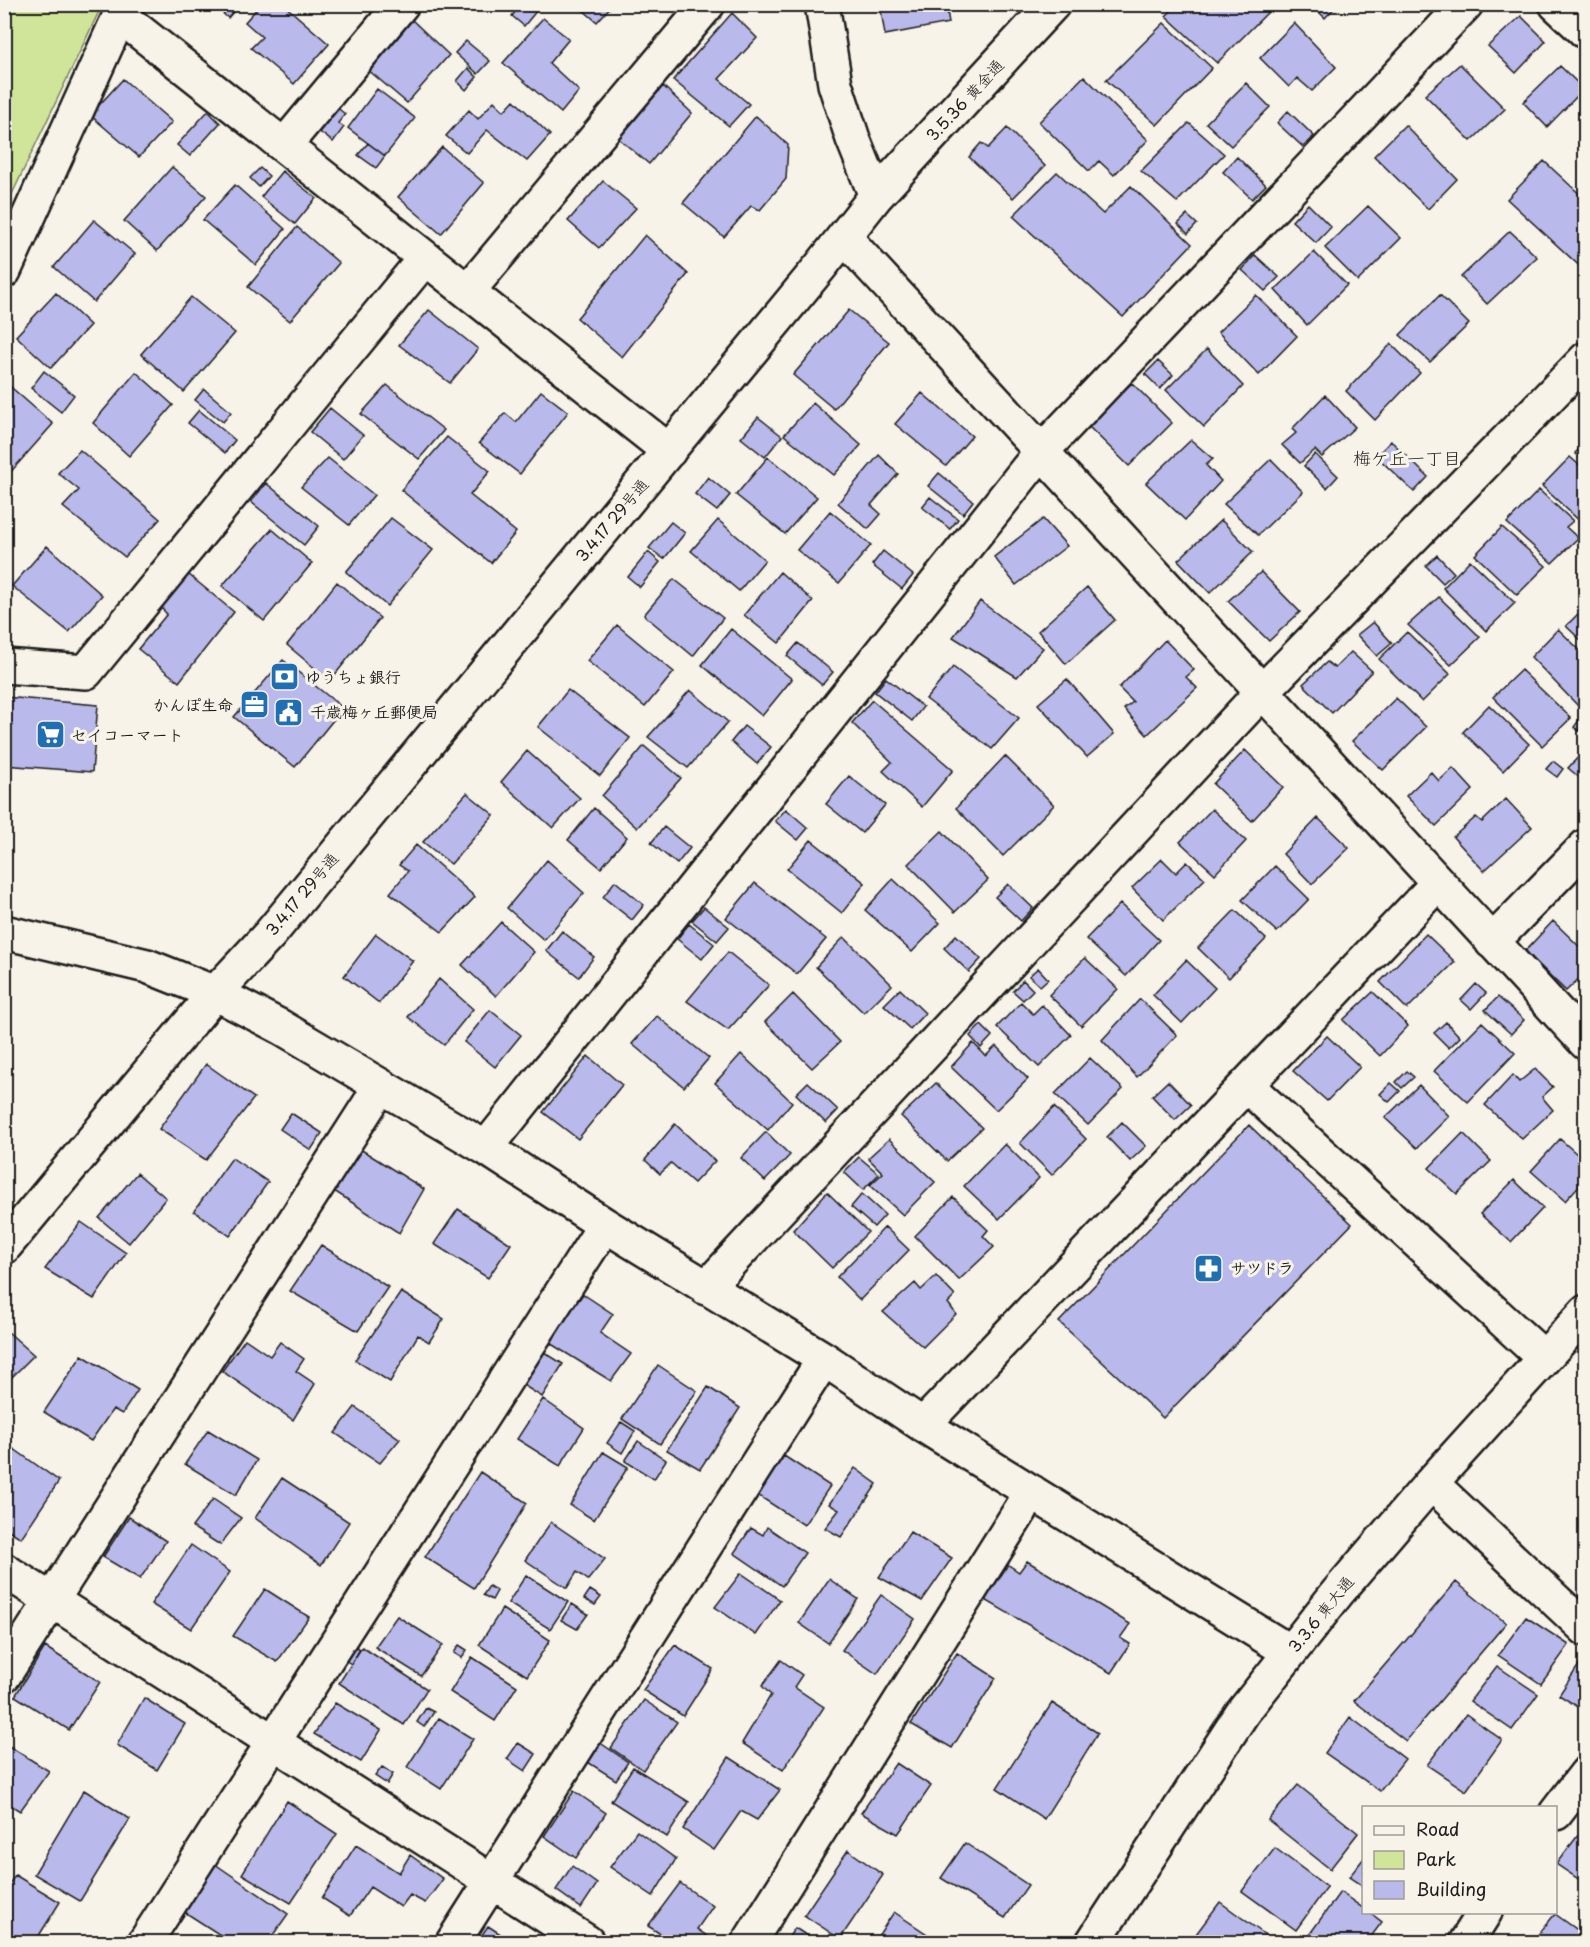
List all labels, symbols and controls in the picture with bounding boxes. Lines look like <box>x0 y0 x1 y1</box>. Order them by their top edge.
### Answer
street label: 3.5.36 黄金通 <box>920 53 1009 146</box>
district label: 梅ケ丘一丁目 <box>1353 444 1461 471</box>
street label: 3.4.17 29号通 <box>569 473 653 566</box>
bank icon: ゆうちょ銀行 <box>268 661 300 693</box>
place label: ゆうちょ銀行 <box>305 664 401 688</box>
office icon: かんぽ生命 <box>238 689 270 721</box>
place label: かんぽ生命 <box>153 692 233 716</box>
public building icon: 千歳梅ヶ丘郵便局 <box>273 696 305 728</box>
place label: 千歳梅ヶ丘郵便局 <box>310 699 438 723</box>
supermarket icon: セイコーマート <box>34 719 66 751</box>
place label: セイコーマート <box>71 722 184 746</box>
street label: 3.4.17 29号通 <box>259 847 343 940</box>
pharmacy icon: サツドラ <box>1193 1252 1225 1284</box>
place label: サツドラ <box>1230 1255 1294 1279</box>
street label: 3.3.6 東大通 <box>1282 1570 1359 1657</box>
legend <box>1362 1806 1557 1914</box>
text: Road <box>1416 1815 1460 1842</box>
text: Park <box>1416 1845 1456 1872</box>
text: Building <box>1416 1875 1486 1902</box>

